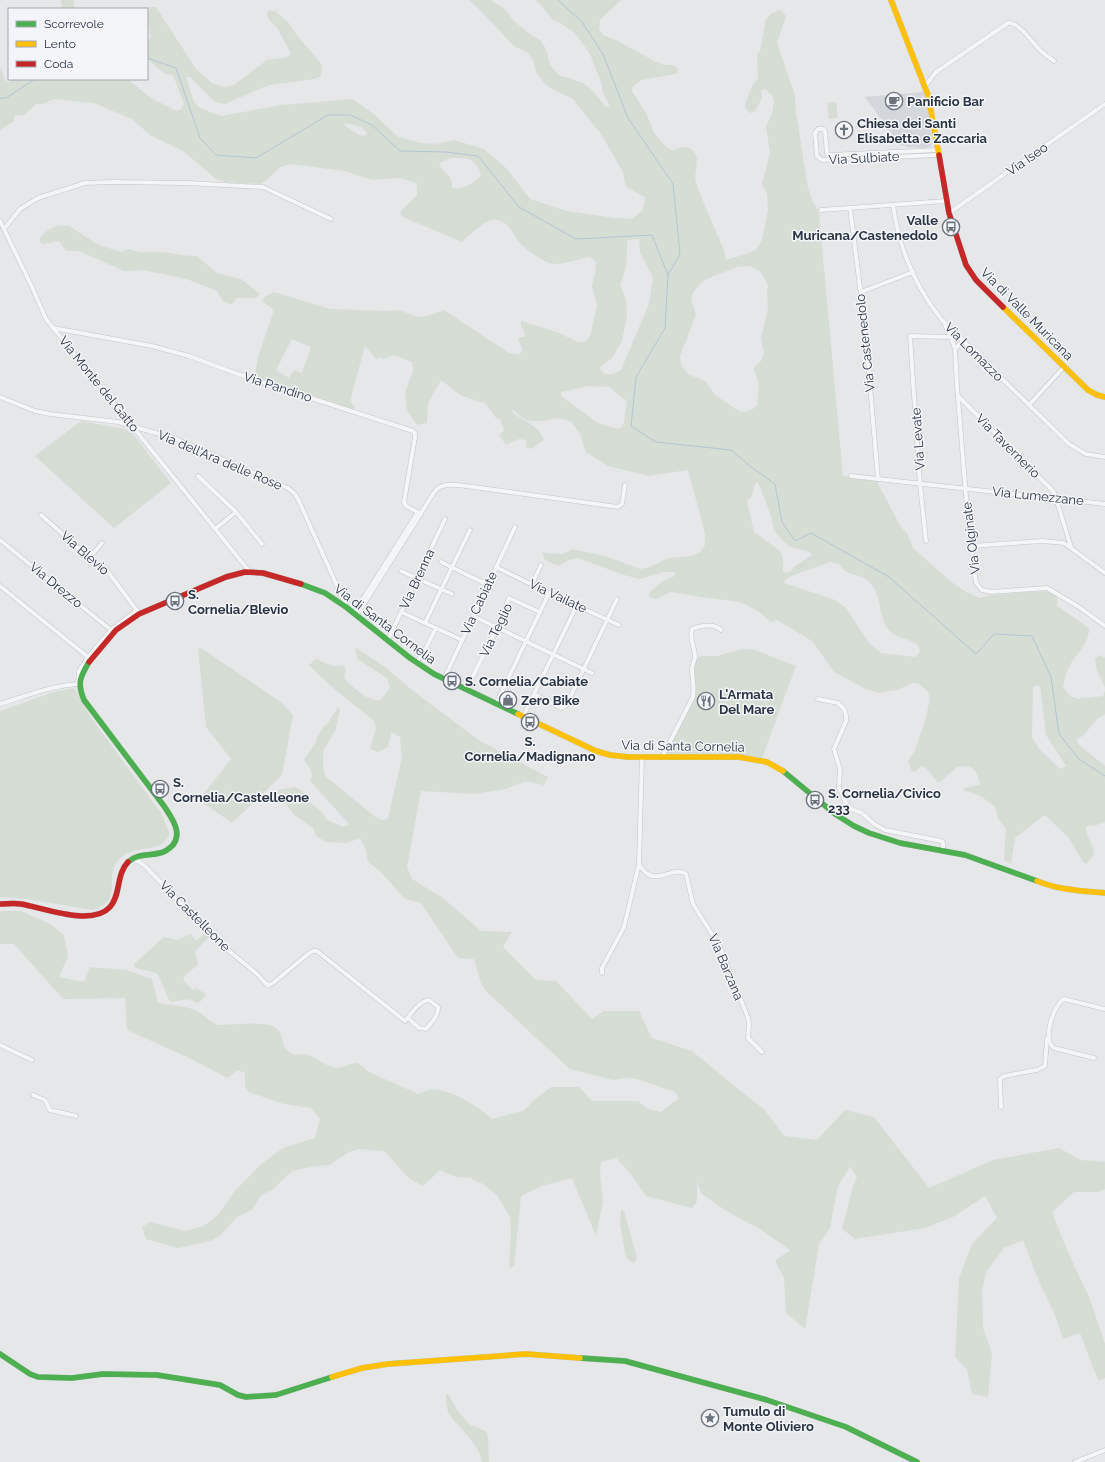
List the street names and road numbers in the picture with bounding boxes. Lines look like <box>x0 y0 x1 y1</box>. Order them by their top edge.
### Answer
street label: Via Iseo <box>1003 139 1051 179</box>
street label: Via Sulbiate <box>828 149 900 167</box>
street label: Via di Valle Muricana <box>978 265 1076 363</box>
street label: Via Castenedolo <box>852 293 878 393</box>
street label: Via Lomazzo <box>942 320 1007 385</box>
street label: Via Monte del Gatto <box>56 333 142 435</box>
street label: Via Pandino <box>242 369 314 405</box>
street label: Via Levate <box>908 407 928 471</box>
street label: Via Tavernerio <box>973 411 1043 481</box>
street label: Via dell'Ara delle Rose <box>156 427 285 493</box>
street label: Via Lumezzane <box>992 484 1085 508</box>
street label: Via Olginate <box>959 501 983 575</box>
street label: Via Blevio <box>58 528 112 578</box>
street label: Via Brenna <box>396 546 438 612</box>
street label: Via Drezzo <box>27 559 86 611</box>
street label: Via Cabiate <box>458 569 500 637</box>
street label: Via Vailate <box>527 576 590 616</box>
street label: Via di Santa Cornelia <box>331 581 439 667</box>
street label: Via Teglio <box>477 600 516 659</box>
street label: Via di Santa Cornelia <box>621 737 745 755</box>
street label: Via Castelleone <box>157 878 234 955</box>
street label: Via Barzana <box>705 932 747 1002</box>

